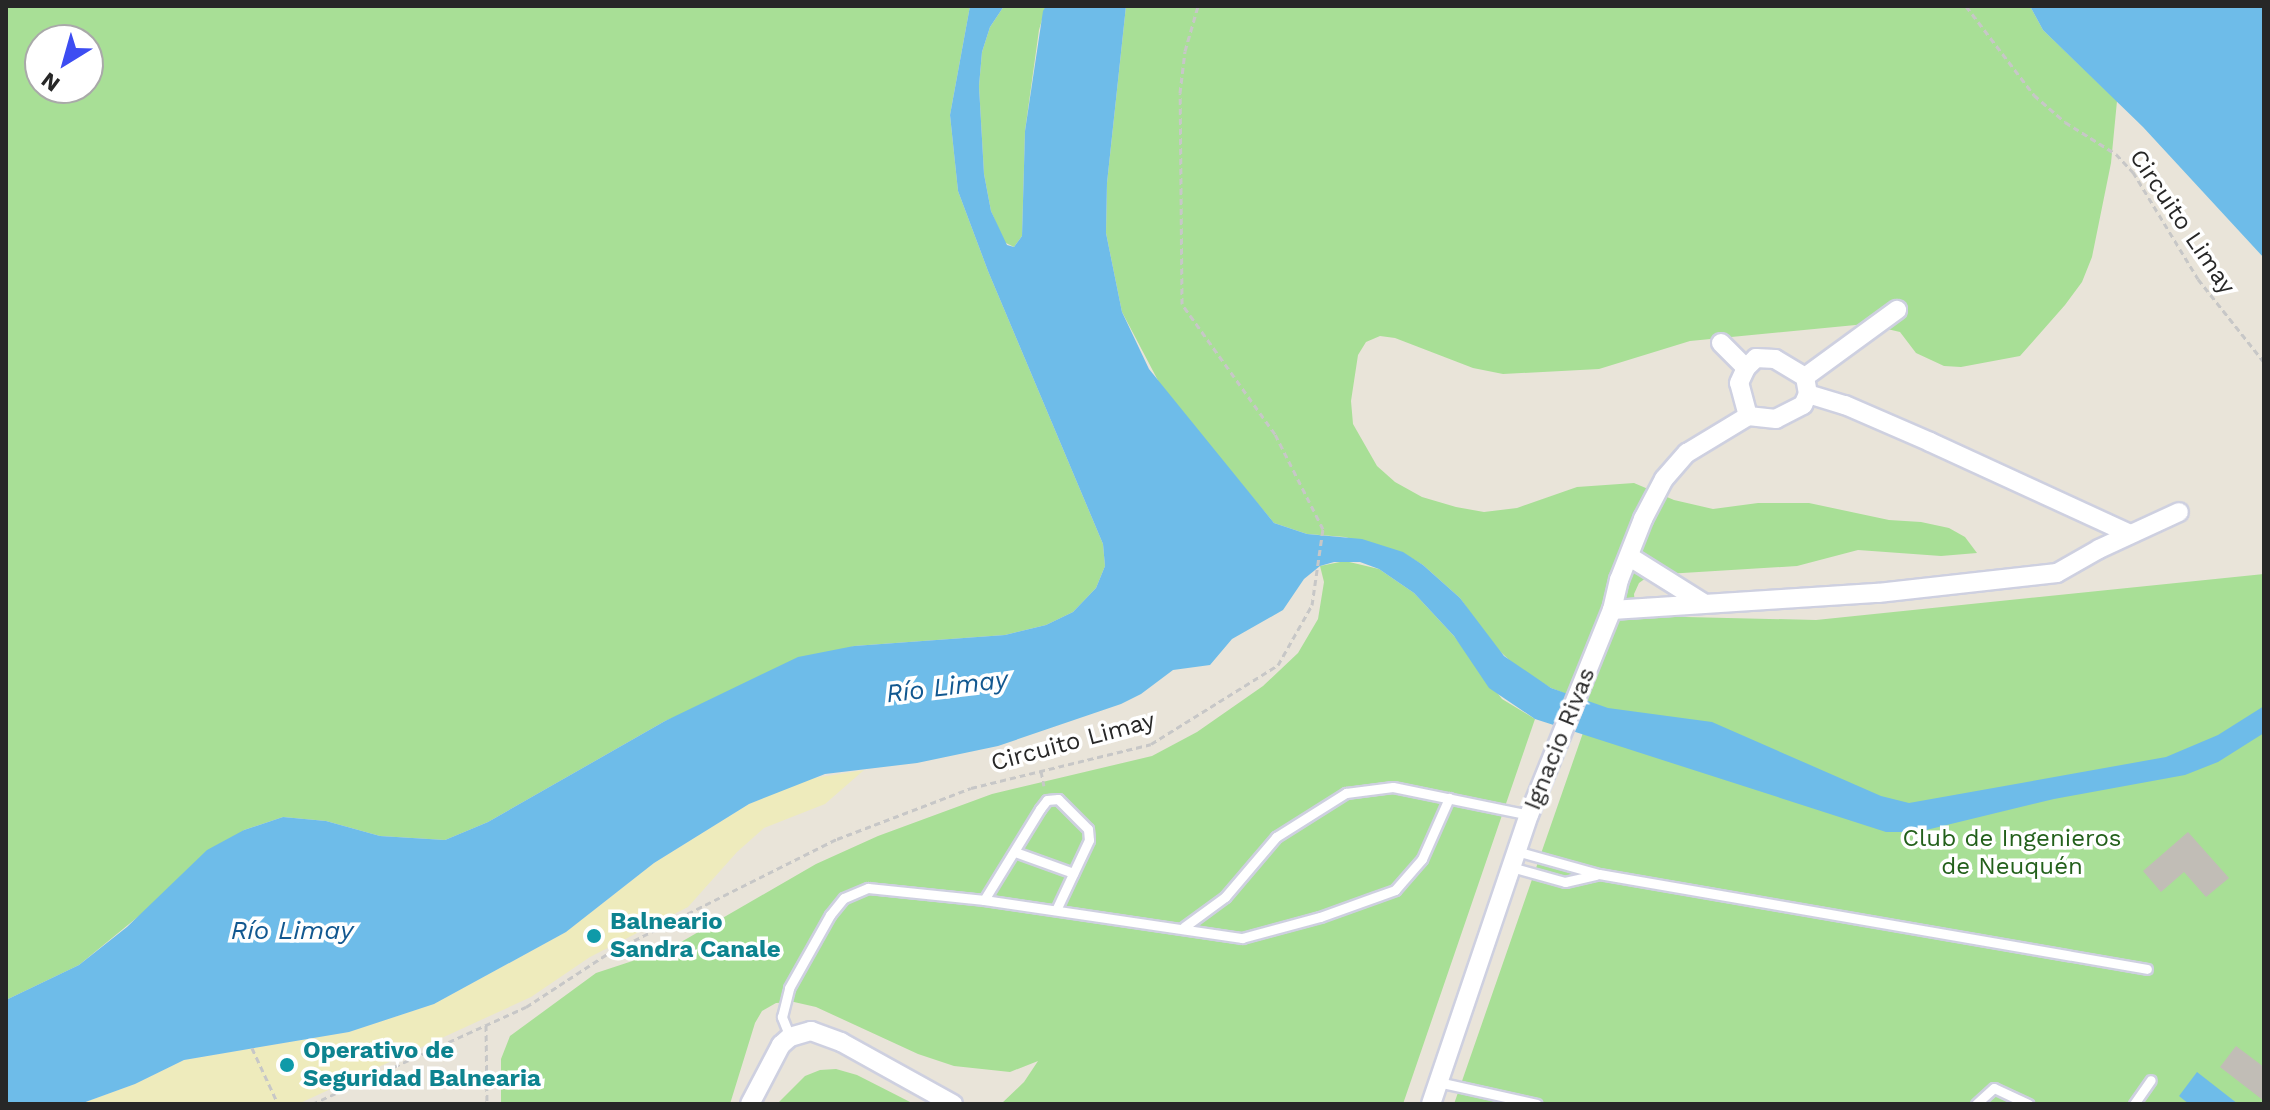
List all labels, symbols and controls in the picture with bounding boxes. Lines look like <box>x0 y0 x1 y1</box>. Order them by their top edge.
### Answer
north arrow <box>24 24 104 104</box>
text: N <box>36 67 64 97</box>
street label: Circuito Limay <box>2123 144 2241 300</box>
water label: Río Limay <box>884 664 1010 710</box>
street label: Ignacio Rivas <box>1518 664 1602 814</box>
street label: Circuito Limay <box>988 706 1158 778</box>
park label: Club de Ingenieros de Neuquén <box>1903 825 2121 881</box>
place label: Balneario Sandra Canale <box>610 908 781 964</box>
water label: Río Limay <box>231 915 353 947</box>
marker: Balneario Sandra Canale <box>585 927 603 945</box>
place label: Operativo de Seguridad Balnearia <box>303 1037 541 1093</box>
marker: Operativo de Seguridad Balnearia <box>278 1056 296 1074</box>

